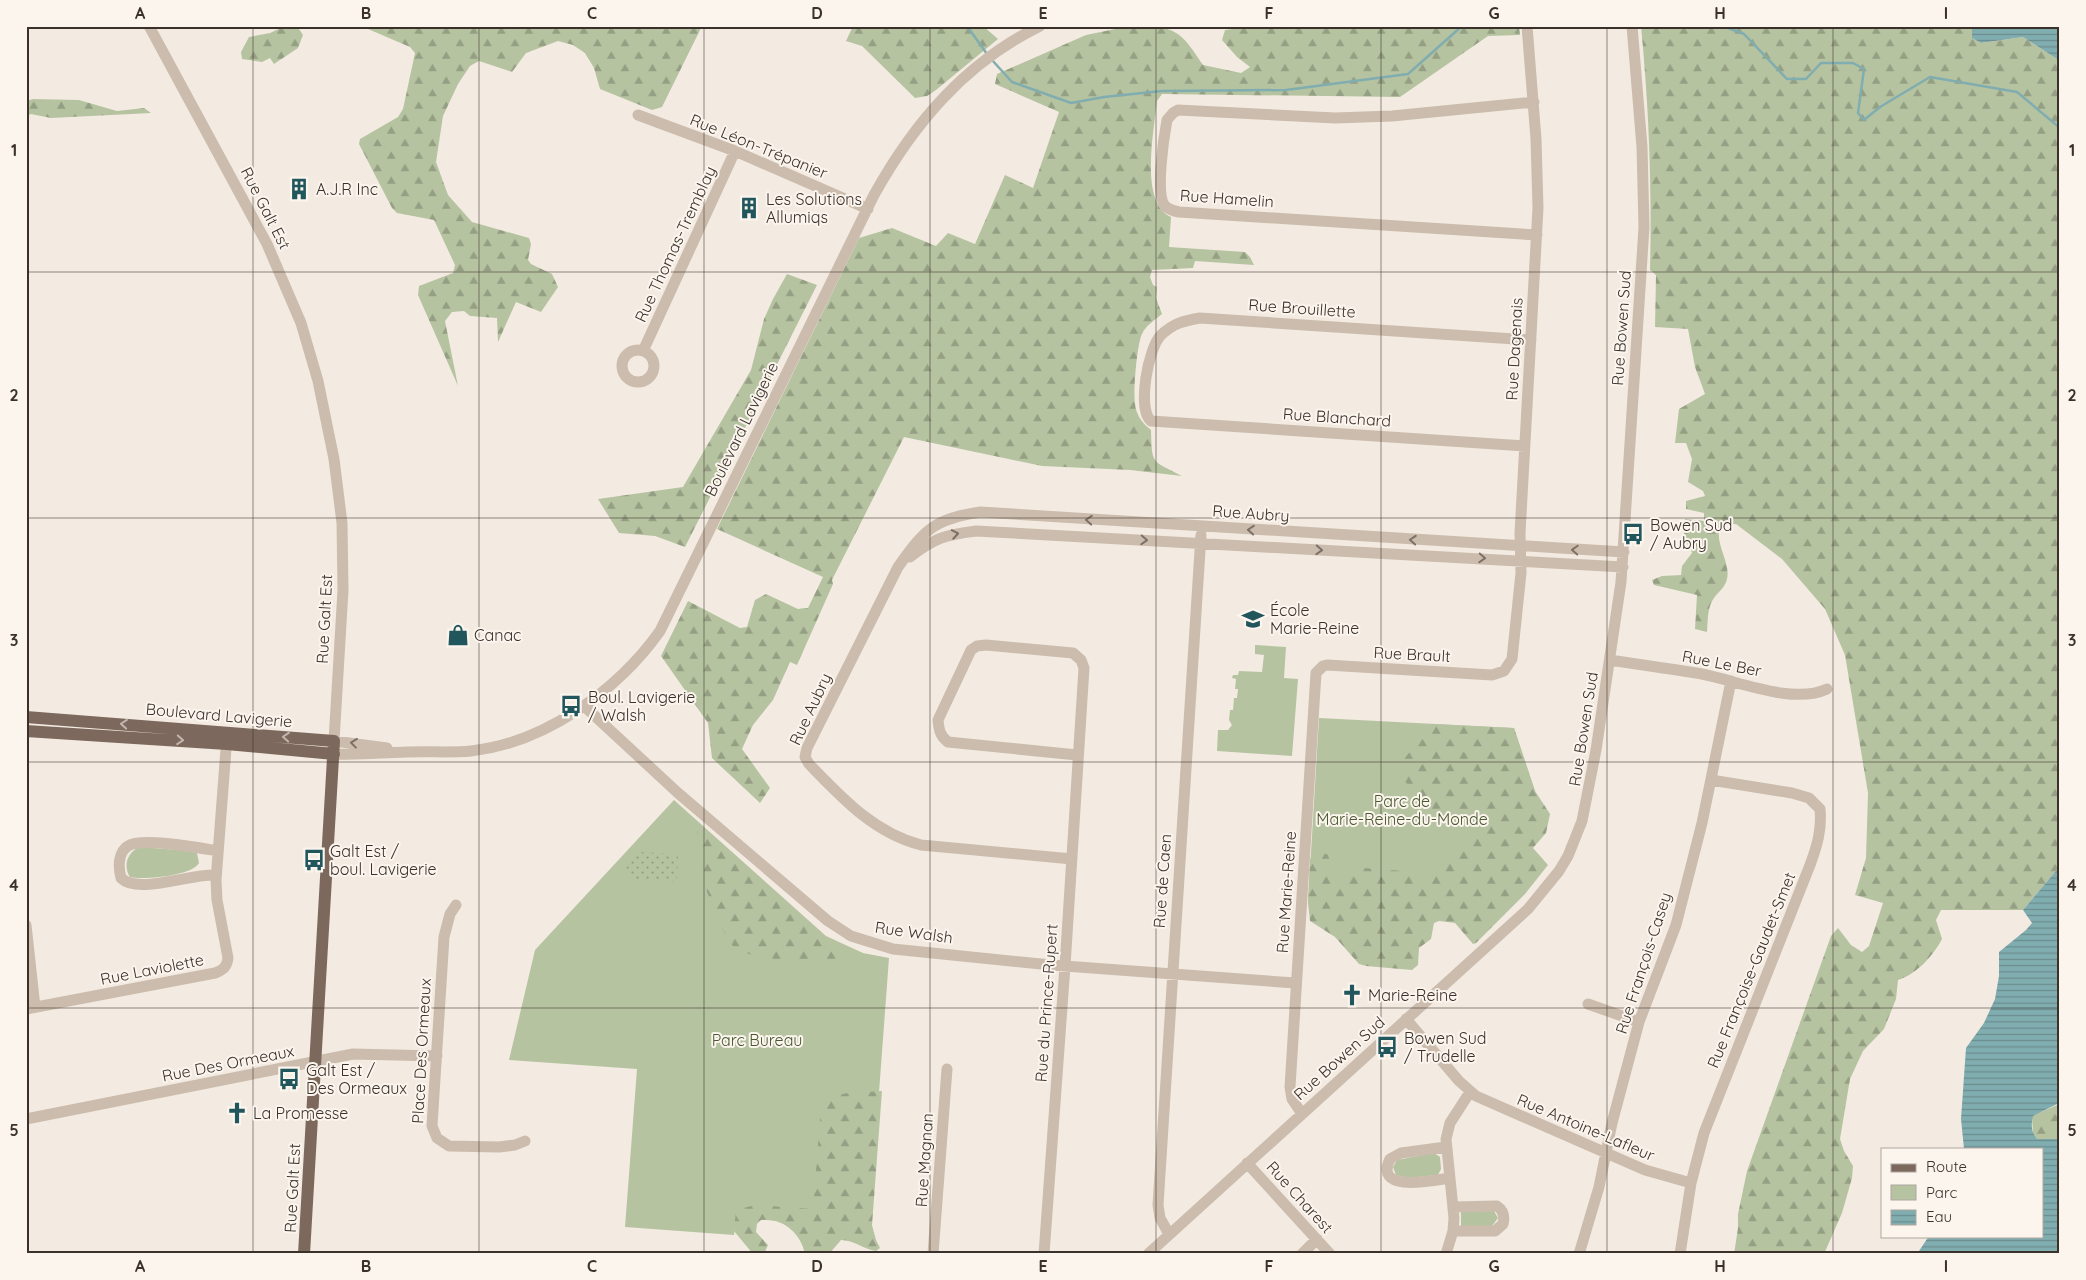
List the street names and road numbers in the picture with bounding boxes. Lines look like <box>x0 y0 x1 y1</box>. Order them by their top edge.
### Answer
street label: Rue Léon-Trépanier <box>687 109 831 183</box>
street label: Rue Thomas-Tremblay <box>630 163 720 325</box>
street label: Rue Galt Est <box>237 164 295 252</box>
street label: Rue Hamelin <box>1179 185 1275 211</box>
street label: Rue Bowen Sud <box>1607 270 1635 386</box>
street label: Rue Brouillette <box>1248 294 1356 322</box>
street label: Rue Dagenais <box>1501 297 1527 401</box>
street label: Boulevard Lavigerie <box>700 359 782 499</box>
street label: Rue Blanchard <box>1282 403 1392 431</box>
street label: Rue Aubry <box>1212 500 1290 526</box>
street label: Rue Galt Est <box>312 574 336 664</box>
street label: Rue Brault <box>1373 642 1451 666</box>
street label: Rue Le Ber <box>1681 645 1763 681</box>
street label: Rue Aubry <box>785 670 835 748</box>
street label: Rue Bowen Sud <box>1564 670 1602 788</box>
street label: Boulevard Lavigerie <box>145 699 293 731</box>
street label: Rue Marie-Reine <box>1272 830 1300 954</box>
street label: Rue de Caen <box>1149 833 1175 929</box>
street label: Rue Françoise-Gaudet-Smet <box>1702 869 1800 1071</box>
street label: Rue François-Casey <box>1611 890 1675 1036</box>
street label: Rue Walsh <box>874 917 954 947</box>
street label: Rue du Prince-Rupert <box>1030 923 1062 1083</box>
street label: Rue Laviolette <box>99 949 205 989</box>
street label: Place Des Ormeaux <box>407 978 435 1124</box>
street label: Rue Bowen Sud <box>1289 1012 1389 1104</box>
street label: Rue Des Ormeaux <box>160 1040 296 1086</box>
street label: Rue Antoine-Lafleur <box>1514 1089 1658 1165</box>
street label: Rue Magnan <box>911 1112 937 1208</box>
street label: Rue Galt Est <box>280 1143 304 1233</box>
street label: Rue Charest <box>1262 1157 1338 1237</box>

